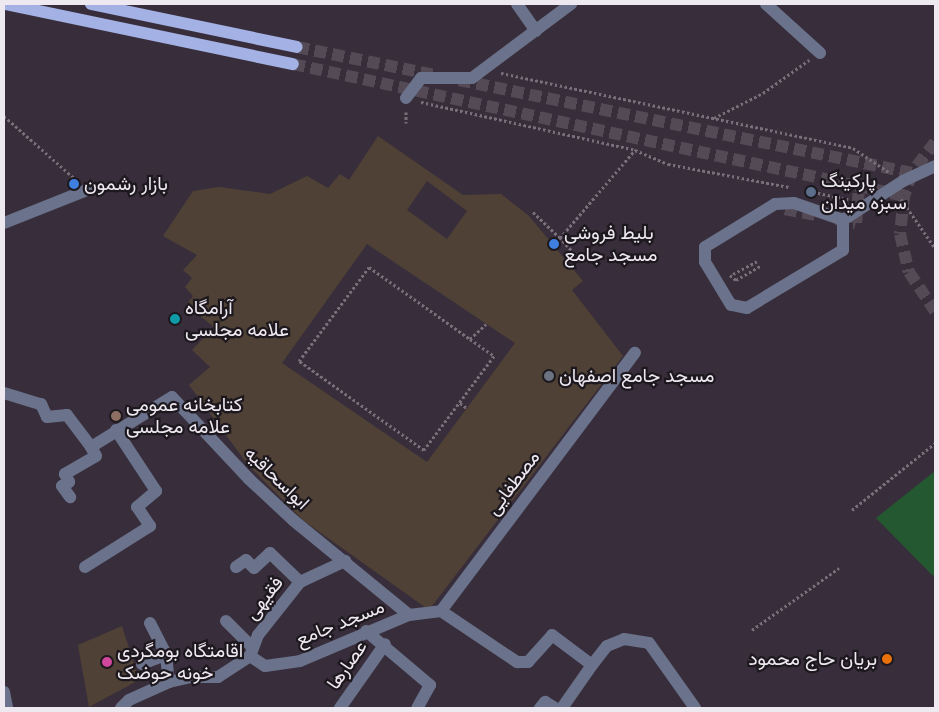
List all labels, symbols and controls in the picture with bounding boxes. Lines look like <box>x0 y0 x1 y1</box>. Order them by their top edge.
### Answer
place label: پارکینگ سبزه میدان <box>821 170 907 214</box>
place label: بازار رشمون <box>84 173 168 195</box>
marker: بازار رشمون <box>68 178 80 190</box>
marker: پارکینگ سبزه میدان <box>805 186 817 198</box>
place label: بلیط فروشی مسجد جامع <box>564 222 657 266</box>
marker: بلیط فروشی مسجد جامع <box>548 238 560 250</box>
place label: آرامگاه علامه مجلسی <box>185 297 289 341</box>
marker: آرامگاه علامه مجلسی <box>169 313 181 325</box>
place label: مسجد جامع اصفهان <box>559 365 714 387</box>
marker: مسجد جامع اصفهان <box>543 370 555 382</box>
place label: کتابخانه عمومی علامه مجلسی <box>126 394 243 438</box>
marker: کتابخانه عمومی علامه مجلسی <box>110 410 122 422</box>
street label: ابواسحاقیه <box>240 442 314 514</box>
street label: مصطفایی <box>481 446 545 520</box>
street label: فقیهی <box>240 572 288 624</box>
street label: مسجد جامع <box>292 595 388 651</box>
street label: عصارها <box>322 636 372 694</box>
place label: اقامتگاه بومگردی خونه حوضک <box>117 640 243 684</box>
place label: بریان حاج محمود <box>748 648 877 670</box>
marker: بریان حاج محمود <box>881 653 893 665</box>
marker: اقامتگاه بومگردی خونه حوضک <box>101 656 113 668</box>

